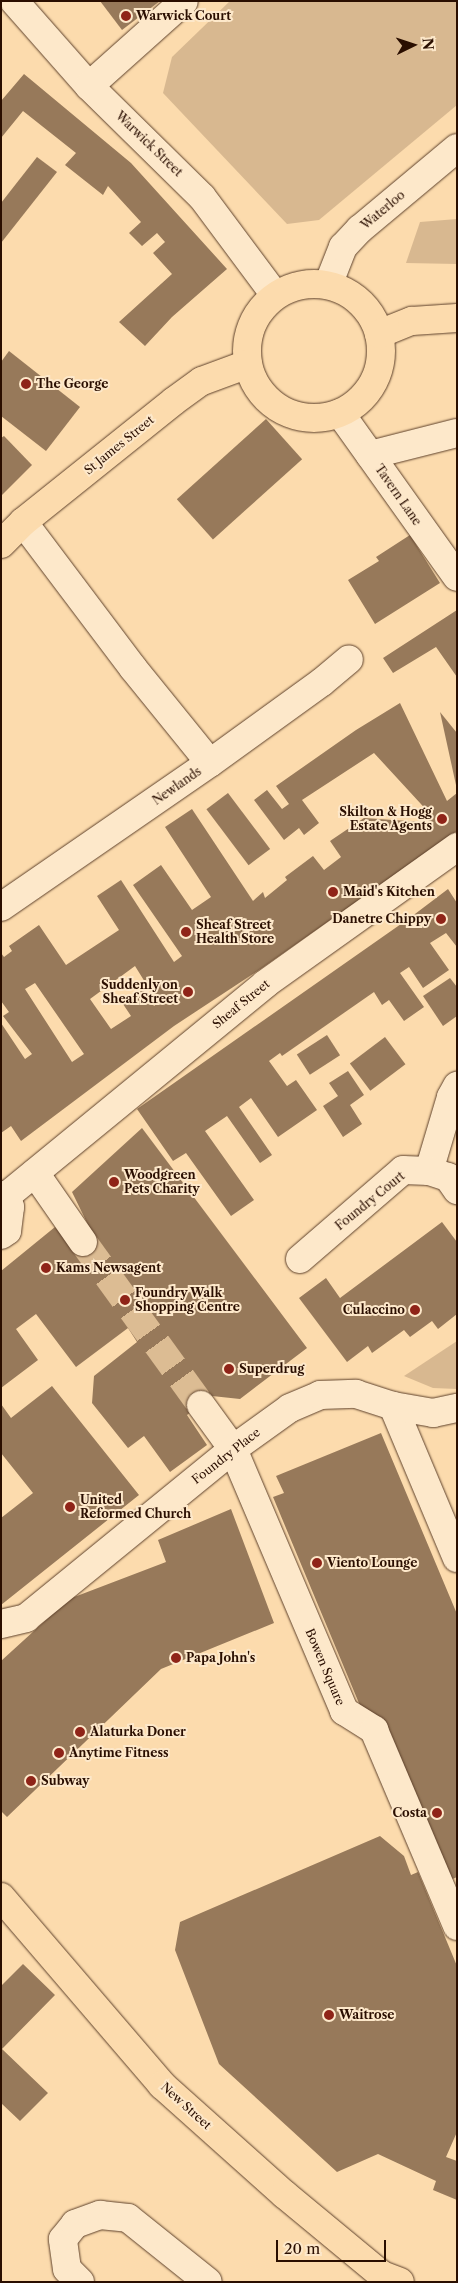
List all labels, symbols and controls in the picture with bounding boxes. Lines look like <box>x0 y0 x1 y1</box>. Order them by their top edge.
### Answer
place label: Warwick Court <box>136 9 231 23</box>
marker: Warwick Court <box>120 10 132 22</box>
north arrow <box>388 20 438 70</box>
text: N <box>419 37 437 51</box>
street label: Warwick Street <box>113 108 185 180</box>
street label: Waterloo <box>358 188 408 232</box>
place label: The George <box>36 377 108 391</box>
marker: The George <box>20 378 32 390</box>
street label: St James Street <box>81 413 157 477</box>
street label: Tavern Lane <box>372 462 424 528</box>
street label: Newlands <box>150 764 204 808</box>
place label: Skilton & Hogg Estate Agents <box>339 805 432 833</box>
marker: Skilton & Hogg Estate Agents <box>436 813 448 825</box>
place label: Maid's Kitchen <box>343 885 435 899</box>
marker: Maid's Kitchen <box>327 886 339 898</box>
place label: Danetre Chippy <box>332 912 431 926</box>
marker: Danetre Chippy <box>435 913 447 925</box>
place label: Sheaf Street Health Store <box>196 918 274 946</box>
marker: Sheaf Street Health Store <box>180 926 192 938</box>
street label: Sheaf Street <box>210 977 272 1031</box>
place label: Suddenly on Sheaf Street <box>101 978 178 1006</box>
marker: Suddenly on Sheaf Street <box>182 986 194 998</box>
place label: Woodgreen Pets Charity <box>124 1168 200 1196</box>
street label: Foundry Court <box>332 1169 408 1233</box>
marker: Woodgreen Pets Charity <box>108 1176 120 1188</box>
place label: Kams Newsagent <box>56 1261 161 1275</box>
marker: Kams Newsagent <box>40 1262 52 1274</box>
place label: Foundry Walk Shopping Centre <box>135 1286 240 1314</box>
marker: Foundry Walk Shopping Centre <box>119 1294 131 1306</box>
place label: Culaccino <box>343 1303 405 1317</box>
marker: Culaccino <box>409 1304 421 1316</box>
place label: Superdrug <box>239 1362 304 1376</box>
marker: Superdrug <box>223 1363 235 1375</box>
street label: Foundry Place <box>189 1425 263 1487</box>
place label: United Reformed Church <box>80 1493 191 1521</box>
marker: United Reformed Church <box>64 1501 76 1513</box>
place label: Viento Lounge <box>327 1556 417 1570</box>
marker: Viento Lounge <box>311 1557 323 1569</box>
street label: Bowen Square <box>302 1626 348 1708</box>
place label: Papa John's <box>186 1651 255 1665</box>
marker: Papa John's <box>170 1652 182 1664</box>
place label: Alaturka Doner <box>90 1725 186 1739</box>
marker: Alaturka Doner <box>74 1726 86 1738</box>
place label: Anytime Fitness <box>69 1746 169 1760</box>
marker: Anytime Fitness <box>53 1747 65 1759</box>
place label: Subway <box>41 1774 89 1788</box>
marker: Subway <box>25 1775 37 1787</box>
place label: Costa <box>392 1806 427 1820</box>
marker: Costa <box>431 1807 443 1819</box>
place label: Waitrose <box>339 2008 394 2022</box>
marker: Waitrose <box>323 2009 335 2021</box>
street label: New Street <box>158 2079 214 2133</box>
scale bar <box>278 2230 388 2262</box>
text: 20 m <box>284 2239 320 2258</box>

